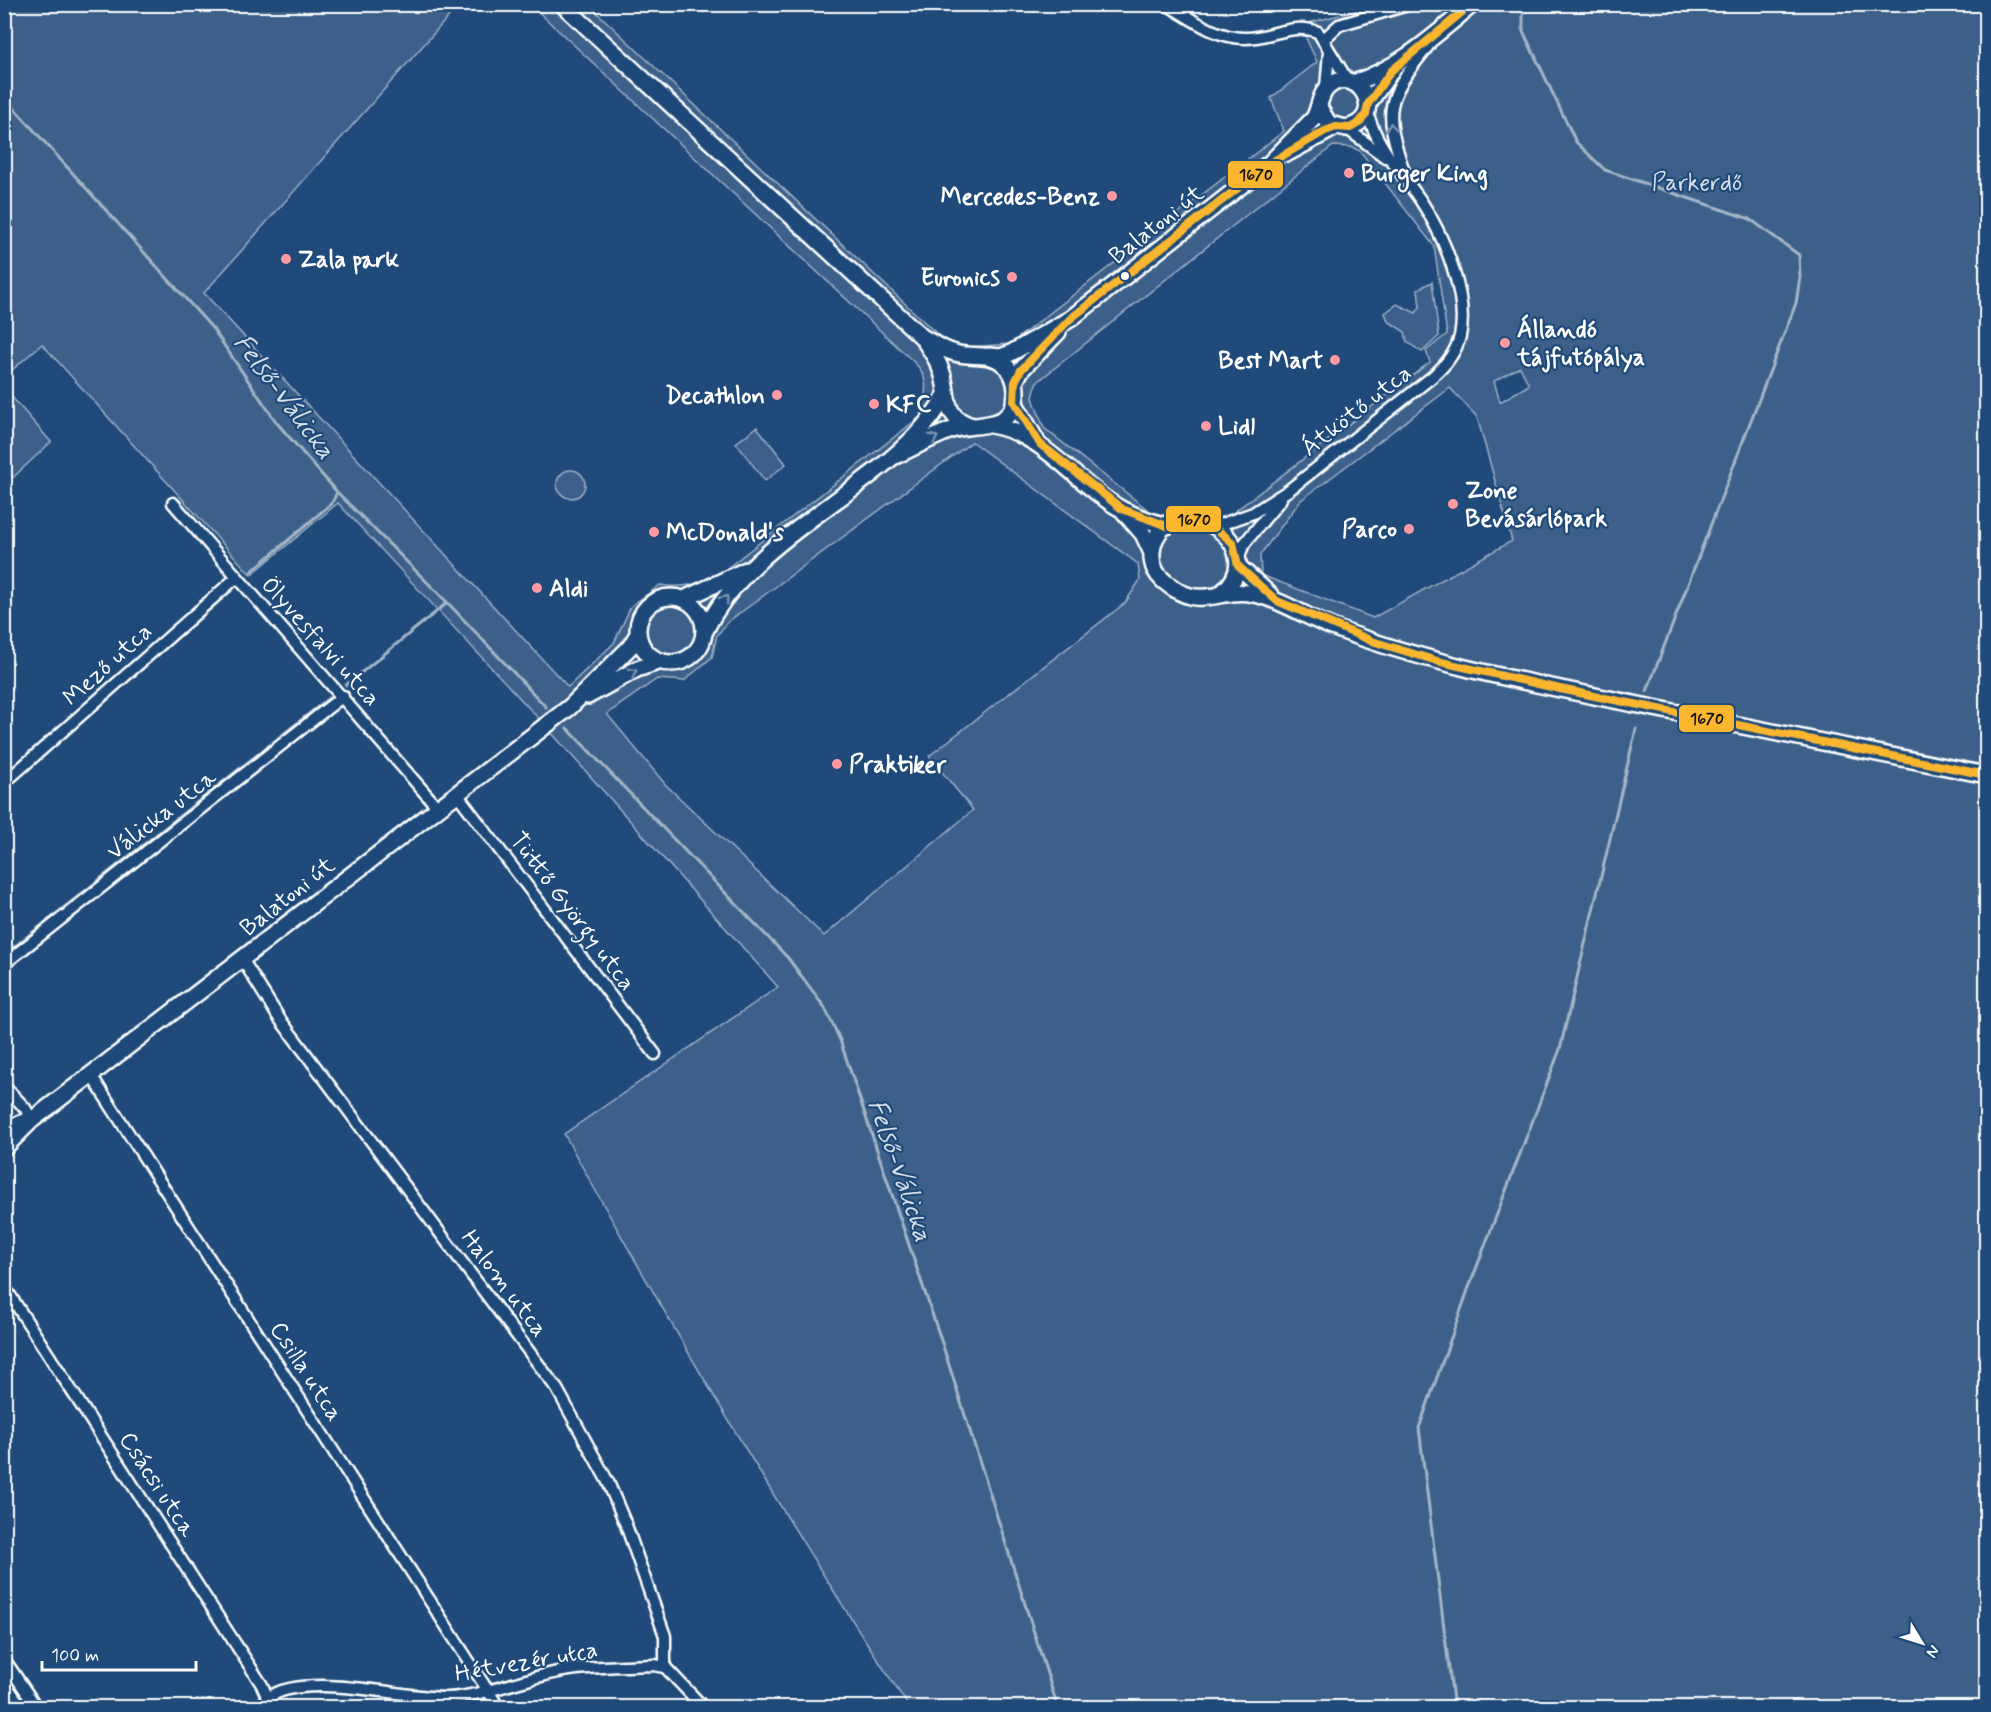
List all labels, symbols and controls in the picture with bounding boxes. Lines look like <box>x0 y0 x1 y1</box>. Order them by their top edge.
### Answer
one-way arrow <box>1385 123 1397 132</box>
place label: Burger King <box>1361 159 1488 193</box>
line badge: 1670 <box>1227 160 1284 189</box>
text: 1670 <box>1239 165 1273 186</box>
marker: Burger King <box>1342 166 1356 180</box>
park label: Parkerdő <box>1652 168 1742 199</box>
street label: Balatoni út <box>1103 178 1211 272</box>
place label: Mercedes-Benz <box>940 182 1100 213</box>
marker: Mercedes-Benz <box>1105 189 1119 203</box>
place label: Zala park <box>298 245 400 276</box>
marker: Zala park <box>279 252 293 266</box>
place label: Euronics <box>920 263 1001 294</box>
marker: Euronics <box>1005 270 1019 284</box>
unlabelled marker <box>1119 270 1131 282</box>
place label: Állandó tájfutópálya <box>1516 314 1645 374</box>
water label: Felső-Válicka <box>225 328 342 467</box>
marker: Állandó tájfutópálya <box>1498 336 1512 350</box>
place label: Best Mart <box>1218 346 1324 377</box>
marker: Best Mart <box>1328 353 1342 367</box>
street label: Átkötő utca <box>1295 358 1418 464</box>
place label: Decathlon <box>665 381 765 412</box>
marker: Decathlon <box>770 388 784 402</box>
place label: KFC <box>886 390 932 421</box>
marker: KFC <box>867 397 881 411</box>
place label: Lidl <box>1218 412 1255 443</box>
marker: Lidl <box>1199 419 1213 433</box>
one-way arrow <box>927 434 938 446</box>
place label: Zone Bevásárlópark <box>1465 476 1607 535</box>
marker: Zone Bevásárlópark <box>1446 497 1460 511</box>
line badge: 1670 <box>1165 505 1222 533</box>
text: 1670 <box>1177 510 1211 531</box>
place label: Parco <box>1342 515 1397 546</box>
place label: McDonald's <box>666 518 784 549</box>
marker: Parco <box>1402 522 1416 536</box>
marker: McDonald's <box>647 525 661 539</box>
street label: Ölyvesfalvi utca <box>253 571 386 713</box>
place label: Aldi <box>549 574 588 605</box>
marker: Aldi <box>530 581 544 595</box>
one-way arrow <box>718 595 729 606</box>
street label: Mező utca <box>57 617 159 713</box>
one-way arrow <box>627 667 638 679</box>
line badge: 1670 <box>1678 704 1735 733</box>
text: 1670 <box>1690 709 1724 730</box>
place label: Praktiker <box>849 750 947 781</box>
marker: Praktiker <box>830 757 844 771</box>
street label: Válicka utca <box>101 762 224 868</box>
street label: Tüttő György utca <box>500 826 642 999</box>
street label: Balatoni út <box>234 850 342 944</box>
water label: Felső-Válicka <box>859 1095 939 1246</box>
street label: Halom utca <box>453 1224 554 1344</box>
street label: Csilla utca <box>262 1316 349 1428</box>
street label: Csácsi utca <box>111 1426 203 1544</box>
north arrow <box>1892 1613 1952 1673</box>
scale bar <box>42 1634 196 1672</box>
street label: Hétvezér utca <box>452 1635 600 1690</box>
text: N <box>1921 1641 1944 1662</box>
text: 100 m <box>51 1644 99 1668</box>

